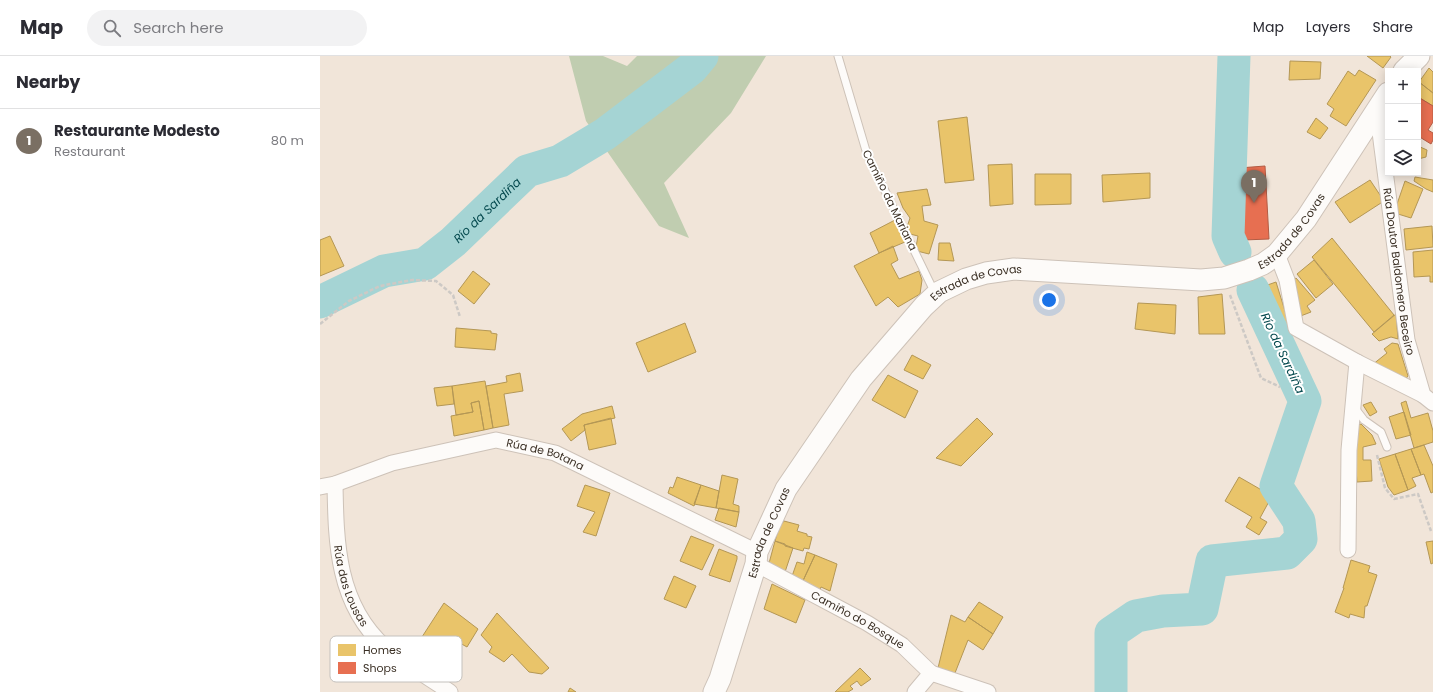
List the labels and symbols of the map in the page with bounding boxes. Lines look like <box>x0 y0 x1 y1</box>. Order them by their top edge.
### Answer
street label: Camiño da Mariana <box>859 147 921 253</box>
pin: 1 <box>1241 170 1267 203</box>
water label: Río da Sardiña <box>449 173 524 246</box>
street label: Rúa Doutor Baldomero Beceiro <box>1379 187 1419 357</box>
street label: Estrada de Covas <box>1255 190 1329 273</box>
street label: Estrada de Covas <box>926 261 1023 304</box>
your location <box>1039 290 1059 310</box>
water label: Río da Sardiña <box>1257 310 1309 396</box>
street label: Rúa de Botana <box>505 435 587 474</box>
street label: Estrada de Covas <box>744 484 794 580</box>
street label: Rúa das Lousas <box>330 544 372 630</box>
street label: Camiño do Bosque <box>808 587 908 653</box>
legend <box>330 636 462 682</box>
text: Homes <box>363 642 402 658</box>
text: Shops <box>363 660 397 676</box>

